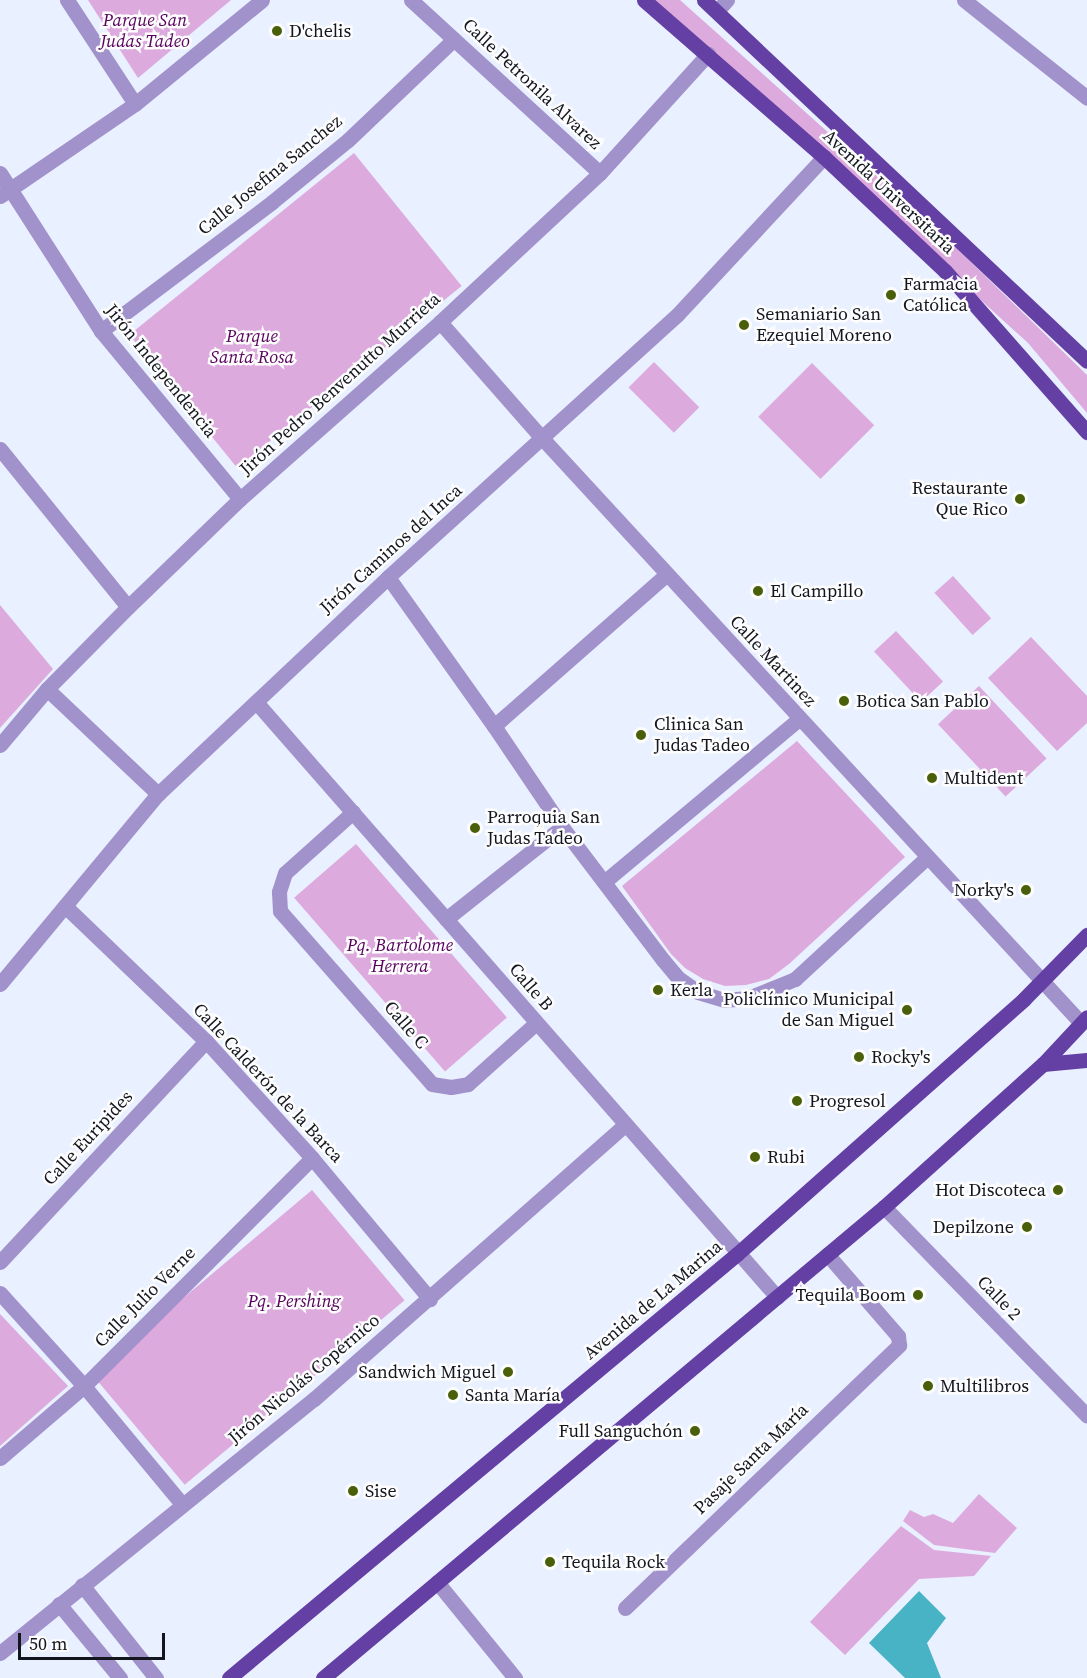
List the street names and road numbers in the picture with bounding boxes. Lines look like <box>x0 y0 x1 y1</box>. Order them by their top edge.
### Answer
street label: Calle Petronila Alvarez <box>458 14 606 154</box>
street label: Calle Josefina Sanchez <box>194 110 346 240</box>
street label: Avenida Universitaria <box>819 125 959 259</box>
street label: Jirón Pedro Benvenutto Murrieta <box>235 288 445 480</box>
street label: Jirón Independencia <box>101 300 221 442</box>
street label: Jirón Caminos del Inca <box>316 480 466 618</box>
street label: Calle Martinez <box>725 611 821 711</box>
street label: Calle B <box>504 959 558 1015</box>
street label: Calle C <box>379 997 433 1053</box>
street label: Calle Calderón de la Barca <box>188 999 348 1167</box>
street label: Calle Euripides <box>39 1086 137 1190</box>
street label: Avenida de La Marina <box>579 1236 727 1364</box>
street label: Calle Julio Verne <box>90 1242 200 1352</box>
street label: Calle 2 <box>973 1271 1025 1325</box>
street label: Jirón Nicolás Copérnico <box>224 1309 384 1449</box>
street label: Pasaje Santa María <box>689 1399 813 1519</box>

